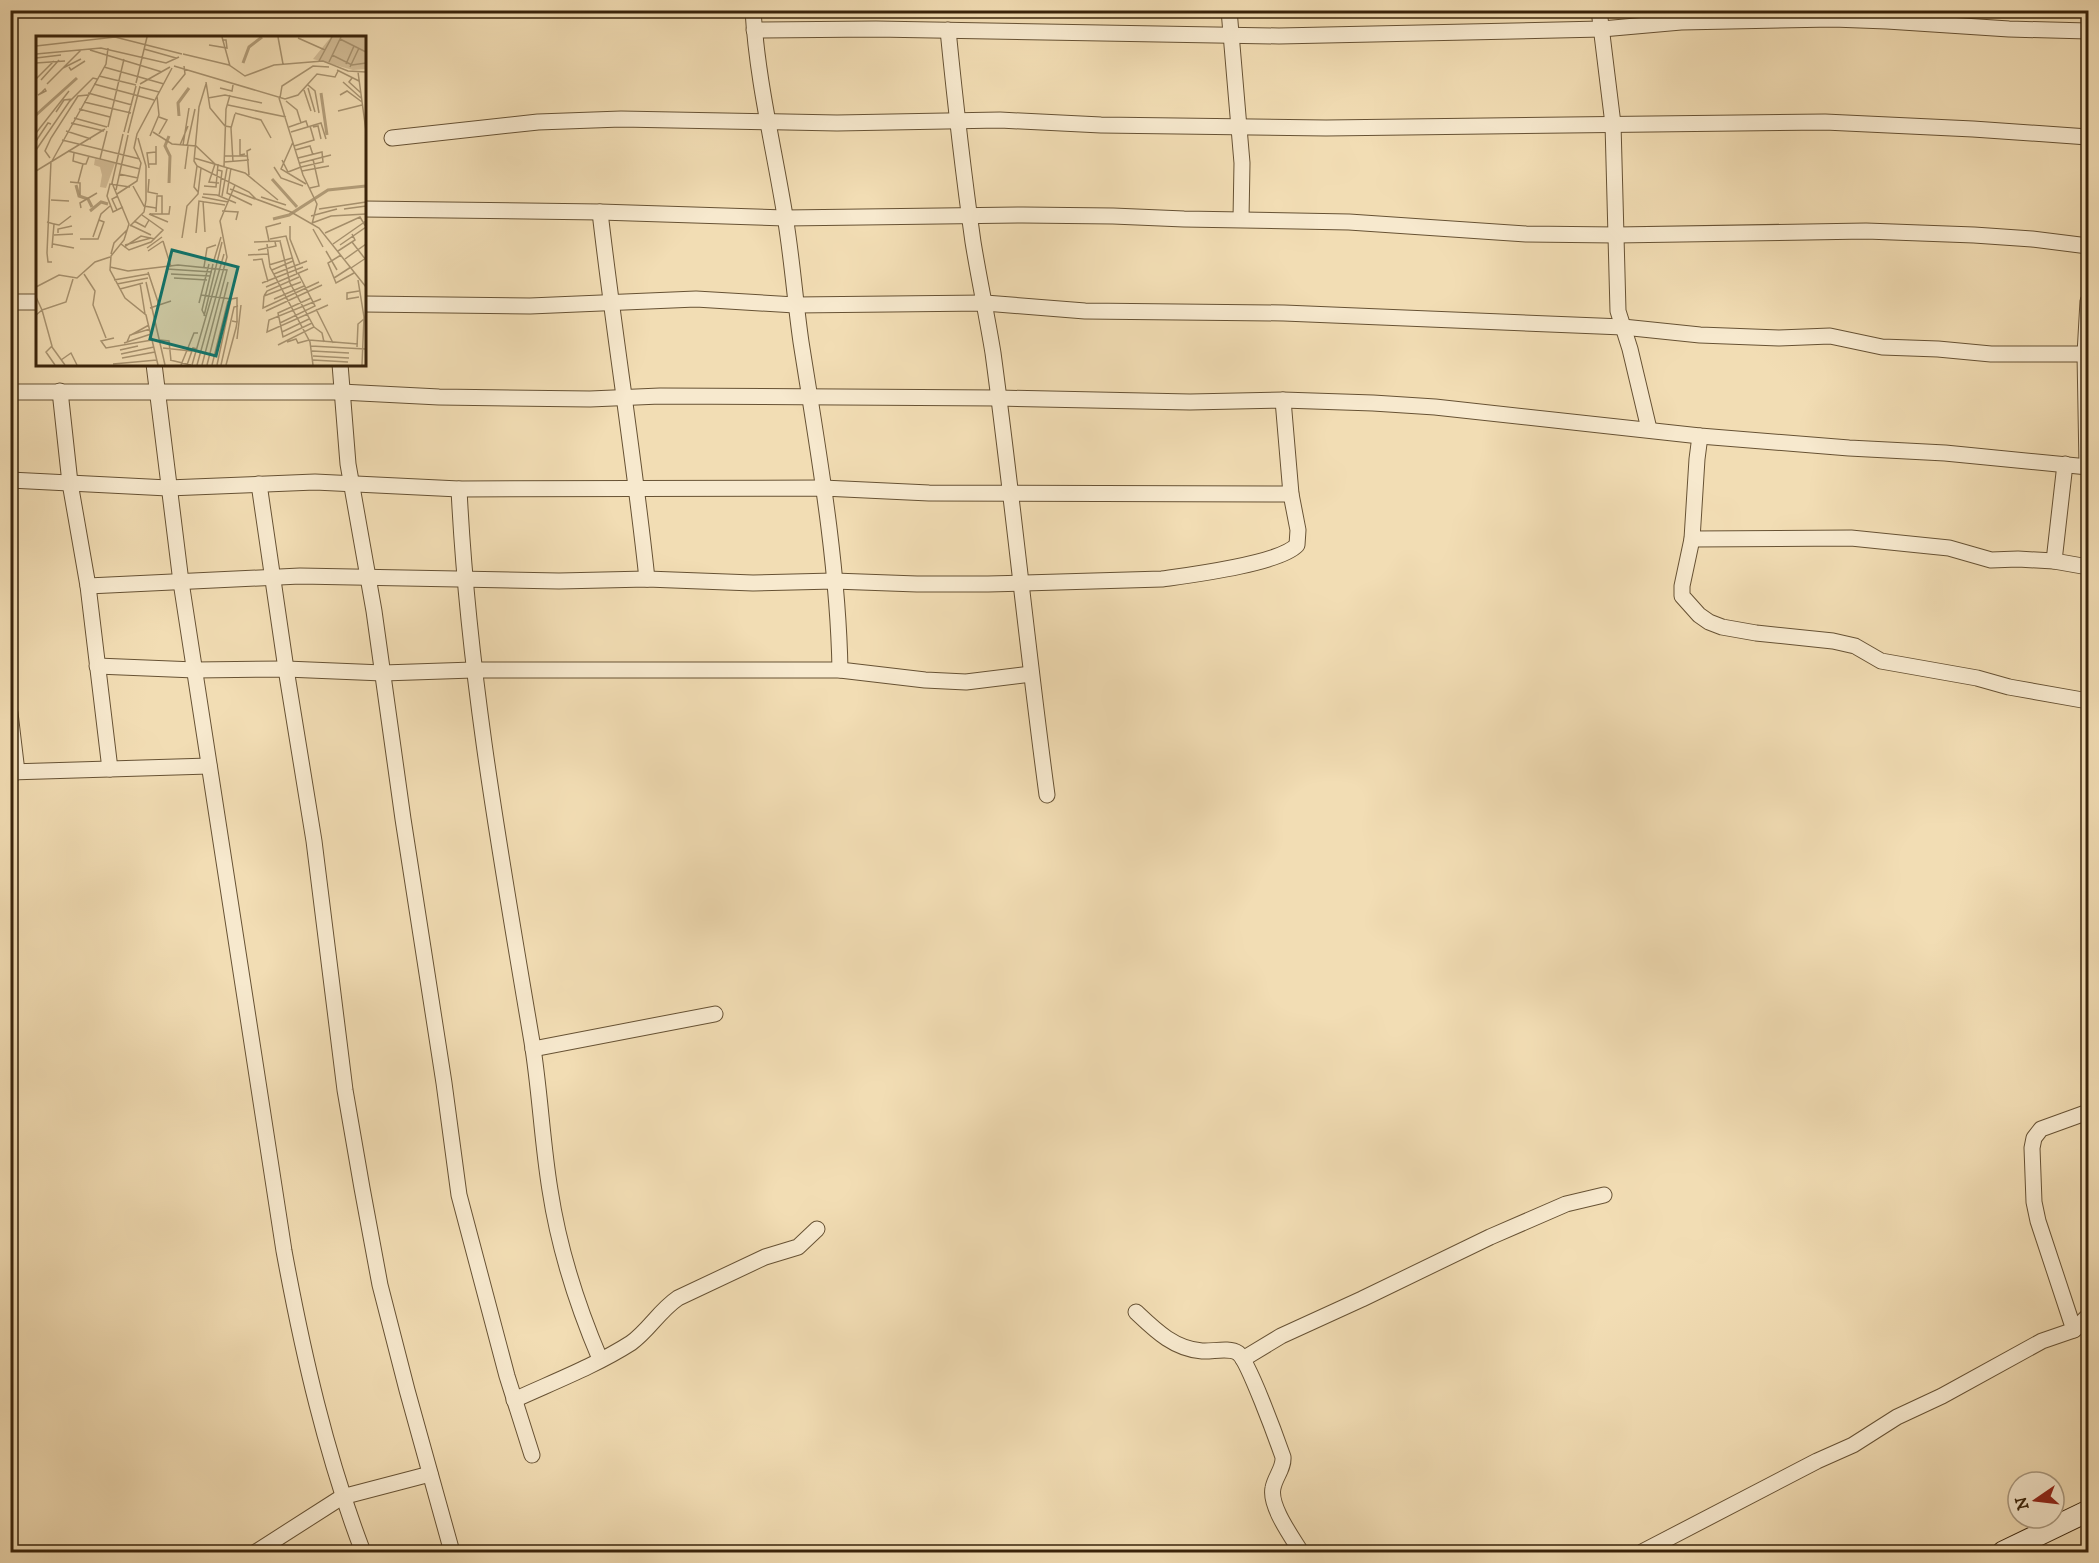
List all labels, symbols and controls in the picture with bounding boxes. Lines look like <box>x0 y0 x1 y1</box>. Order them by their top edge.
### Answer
inset map <box>36 36 366 366</box>
north arrow <box>2006 1470 2066 1530</box>
text: N <box>2011 1495 2034 1512</box>

